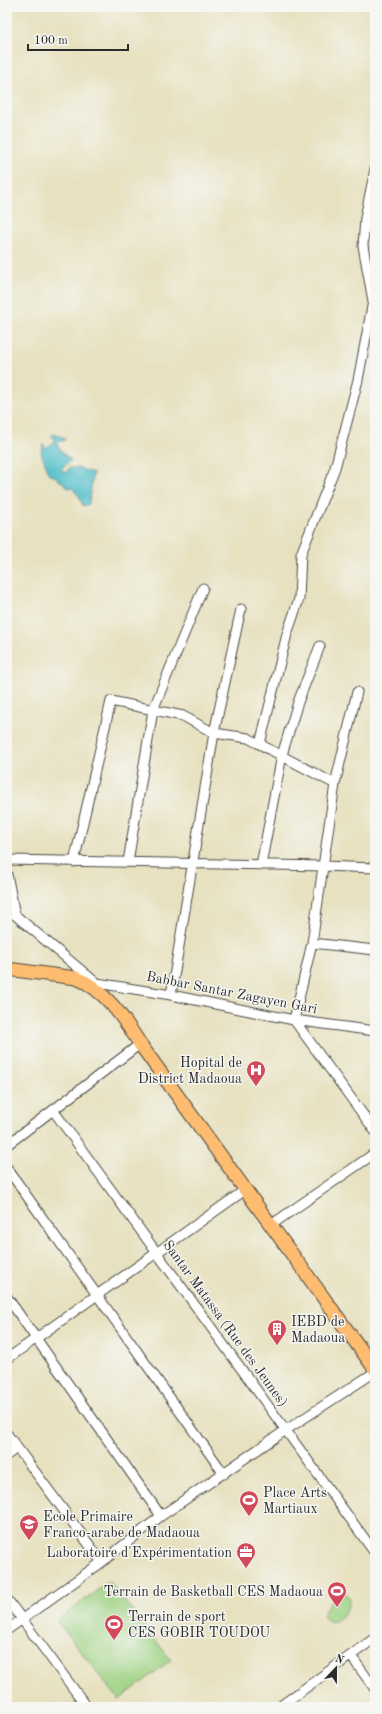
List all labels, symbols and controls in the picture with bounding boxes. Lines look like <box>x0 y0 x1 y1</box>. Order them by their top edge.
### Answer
scale bar <box>28 26 128 52</box>
text: 100 m <box>34 35 68 47</box>
street label: Babbar Santar Zagayen Gari <box>145 970 319 1016</box>
place label: Hopital de District Madaoua <box>138 1056 242 1086</box>
hospital icon: Hopital de District Madaoua <box>245 1059 267 1087</box>
street label: Santar Matassa (Rue des Jeunes) <box>160 1238 290 1409</box>
place label: IEBD de Madaoua <box>291 1315 345 1345</box>
building icon: IEBD de Madaoua <box>266 1318 288 1346</box>
place label: Place Arts Martiaux <box>263 1486 327 1516</box>
sports icon: Place Arts Martiaux <box>238 1489 260 1517</box>
place label: Ecole Primaire Franco-arabe de Madaoua <box>43 1510 200 1540</box>
school or university icon: Ecole Primaire Franco-arabe de Madaoua <box>18 1513 40 1541</box>
office icon: Laboratoire d'Expérimentation <box>235 1541 257 1569</box>
place label: Laboratoire d'Expérimentation <box>46 1546 232 1560</box>
sports icon: Terrain de Basketball CES Madaoua <box>326 1580 348 1608</box>
place label: Terrain de Basketball CES Madaoua <box>104 1585 323 1599</box>
place label: Terrain de sport CES GOBIR TOUDOU <box>128 1610 270 1640</box>
sports icon: Terrain de sport CES GOBIR TOUDOU <box>103 1613 125 1641</box>
north arrow <box>316 1648 356 1688</box>
text: N <box>333 1653 346 1667</box>

